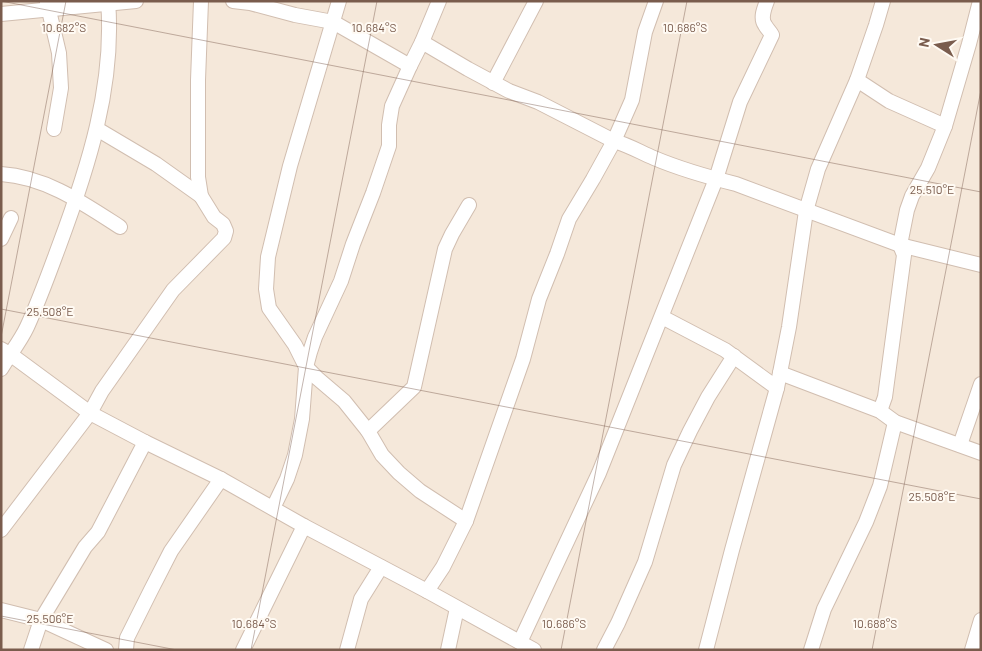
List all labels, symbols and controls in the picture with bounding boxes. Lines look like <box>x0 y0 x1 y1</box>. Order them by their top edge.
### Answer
text: 10.682°S <box>42 20 86 34</box>
text: 10.684°S <box>352 20 396 34</box>
text: 10.686°S <box>663 20 707 34</box>
north arrow <box>912 20 962 70</box>
text: N <box>915 36 933 49</box>
text: 25.510°E <box>910 182 954 196</box>
text: 25.508°E <box>27 304 73 318</box>
text: 25.508°E <box>909 489 955 503</box>
text: 25.506°E <box>27 611 73 625</box>
text: 10.684°S <box>232 616 276 630</box>
text: 10.686°S <box>542 616 586 630</box>
text: 10.688°S <box>853 616 897 630</box>

